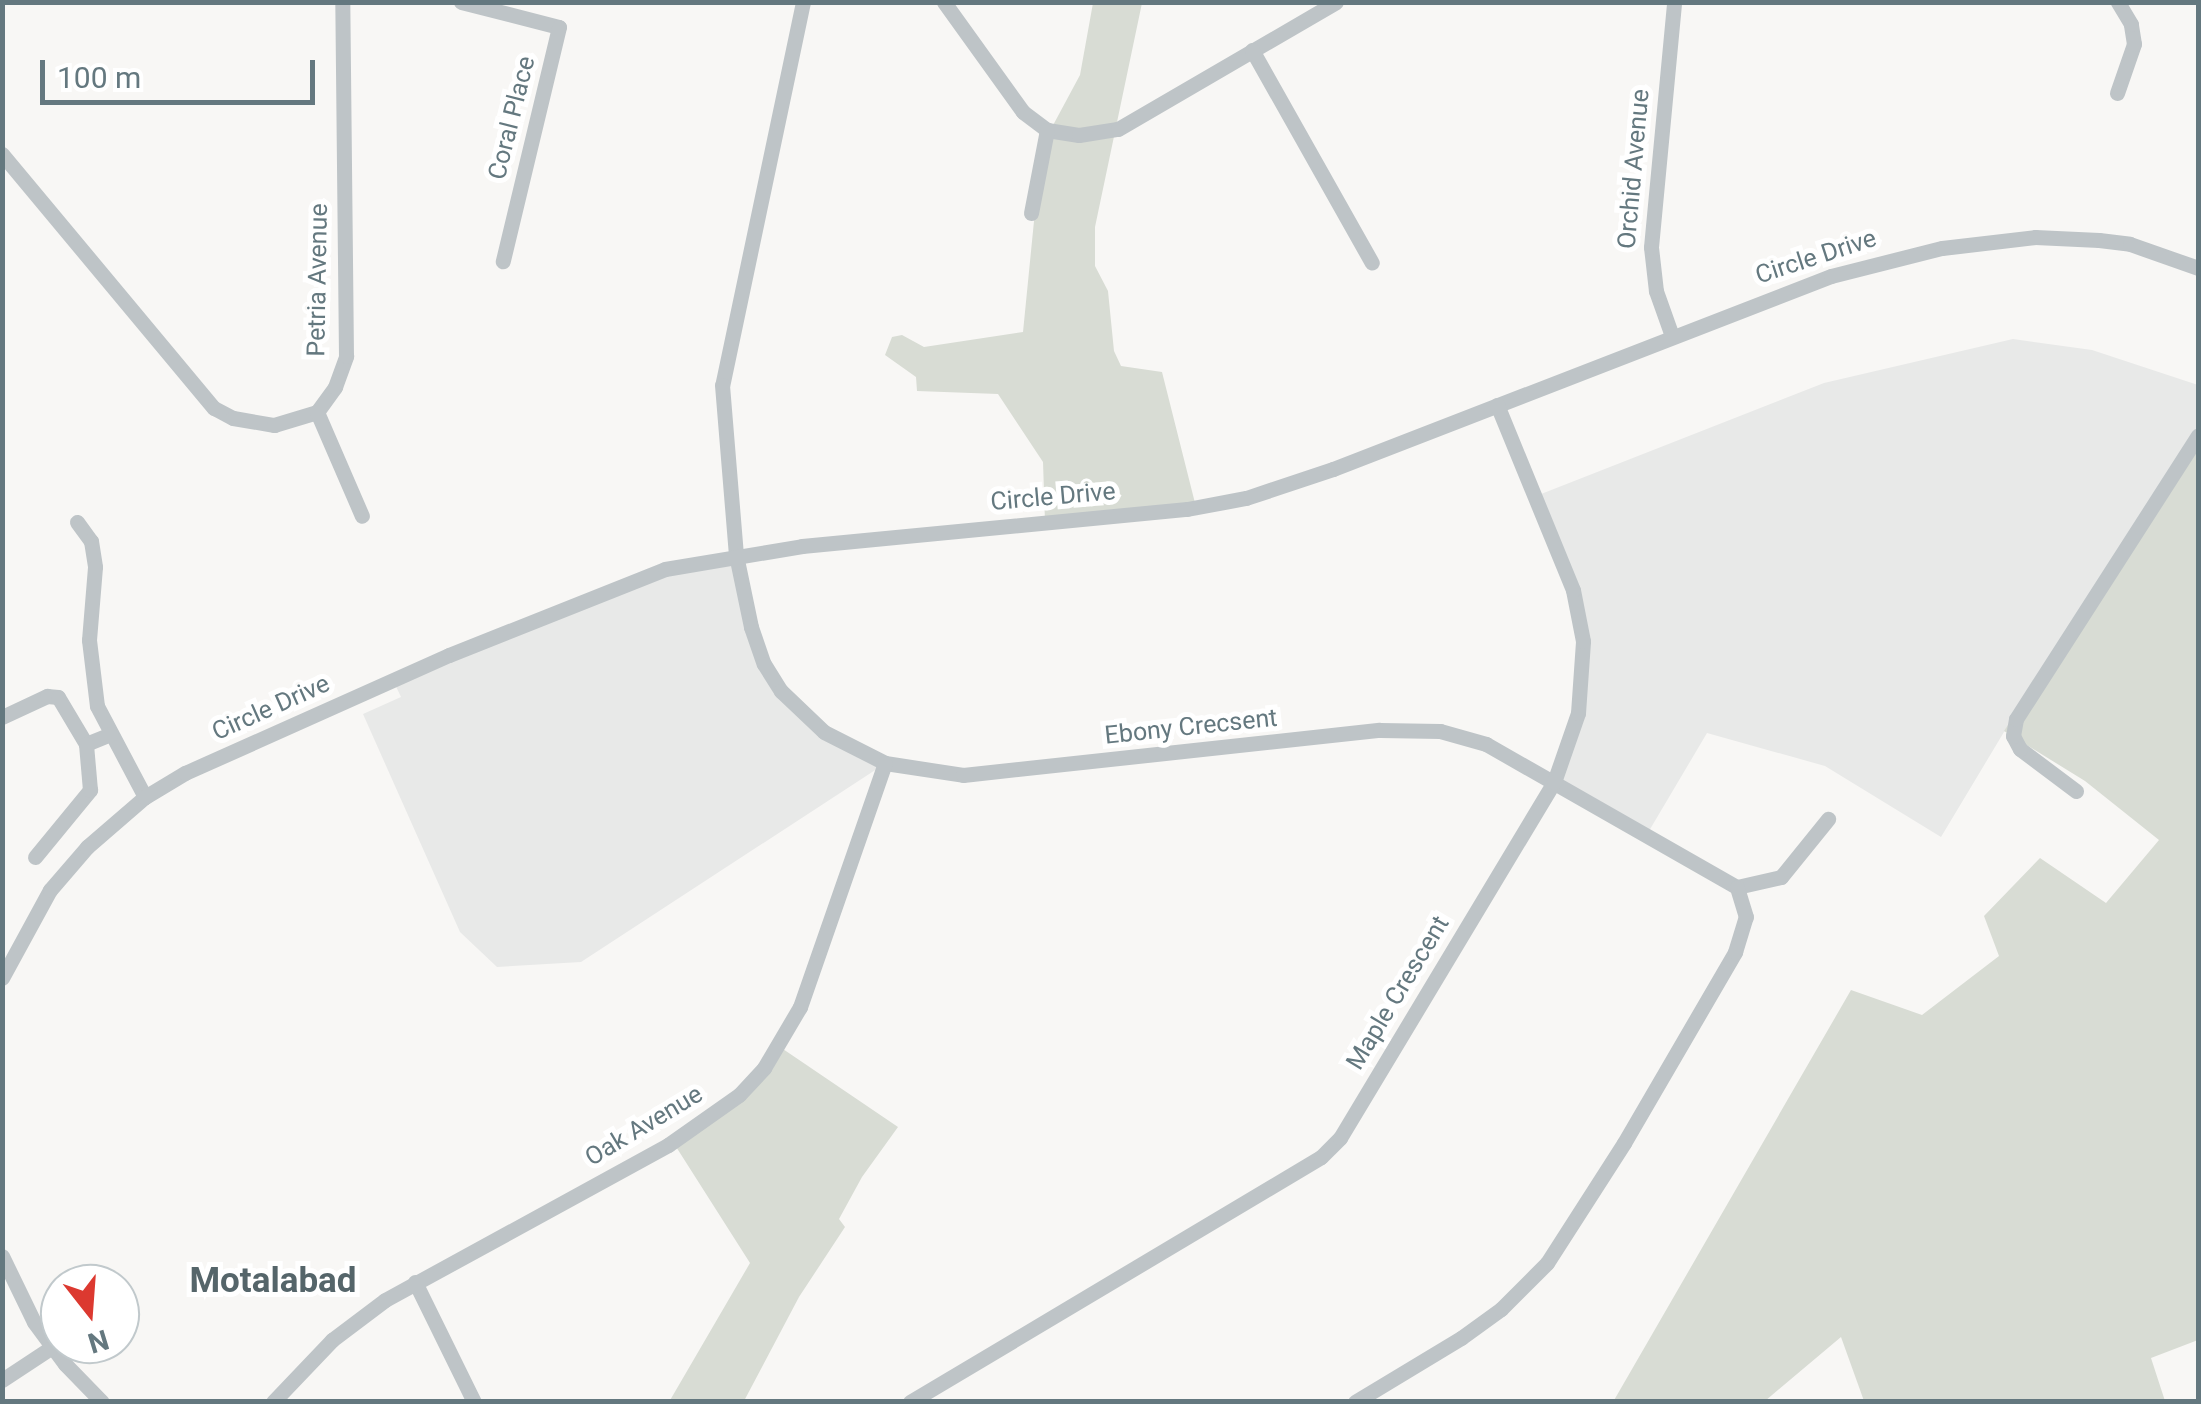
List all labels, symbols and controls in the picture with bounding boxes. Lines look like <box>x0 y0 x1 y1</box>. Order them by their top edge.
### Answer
scale bar <box>45 40 320 102</box>
street label: Coral Place <box>482 53 542 183</box>
text: 100 m <box>57 60 141 95</box>
street label: Orchid Avenue <box>1612 88 1656 250</box>
street label: Petria Avenue <box>302 203 334 357</box>
street label: Circle Drive <box>1752 223 1880 291</box>
street label: Circle Drive <box>989 477 1117 517</box>
street label: Circle Drive <box>208 669 334 747</box>
street label: Ebony Crecsent <box>1103 703 1279 751</box>
street label: Maple Crescent <box>1340 911 1456 1075</box>
street label: Oak Avenue <box>580 1079 708 1173</box>
district label: Motalabad <box>189 1260 357 1302</box>
north arrow <box>40 1264 140 1364</box>
text: N <box>84 1323 113 1360</box>

